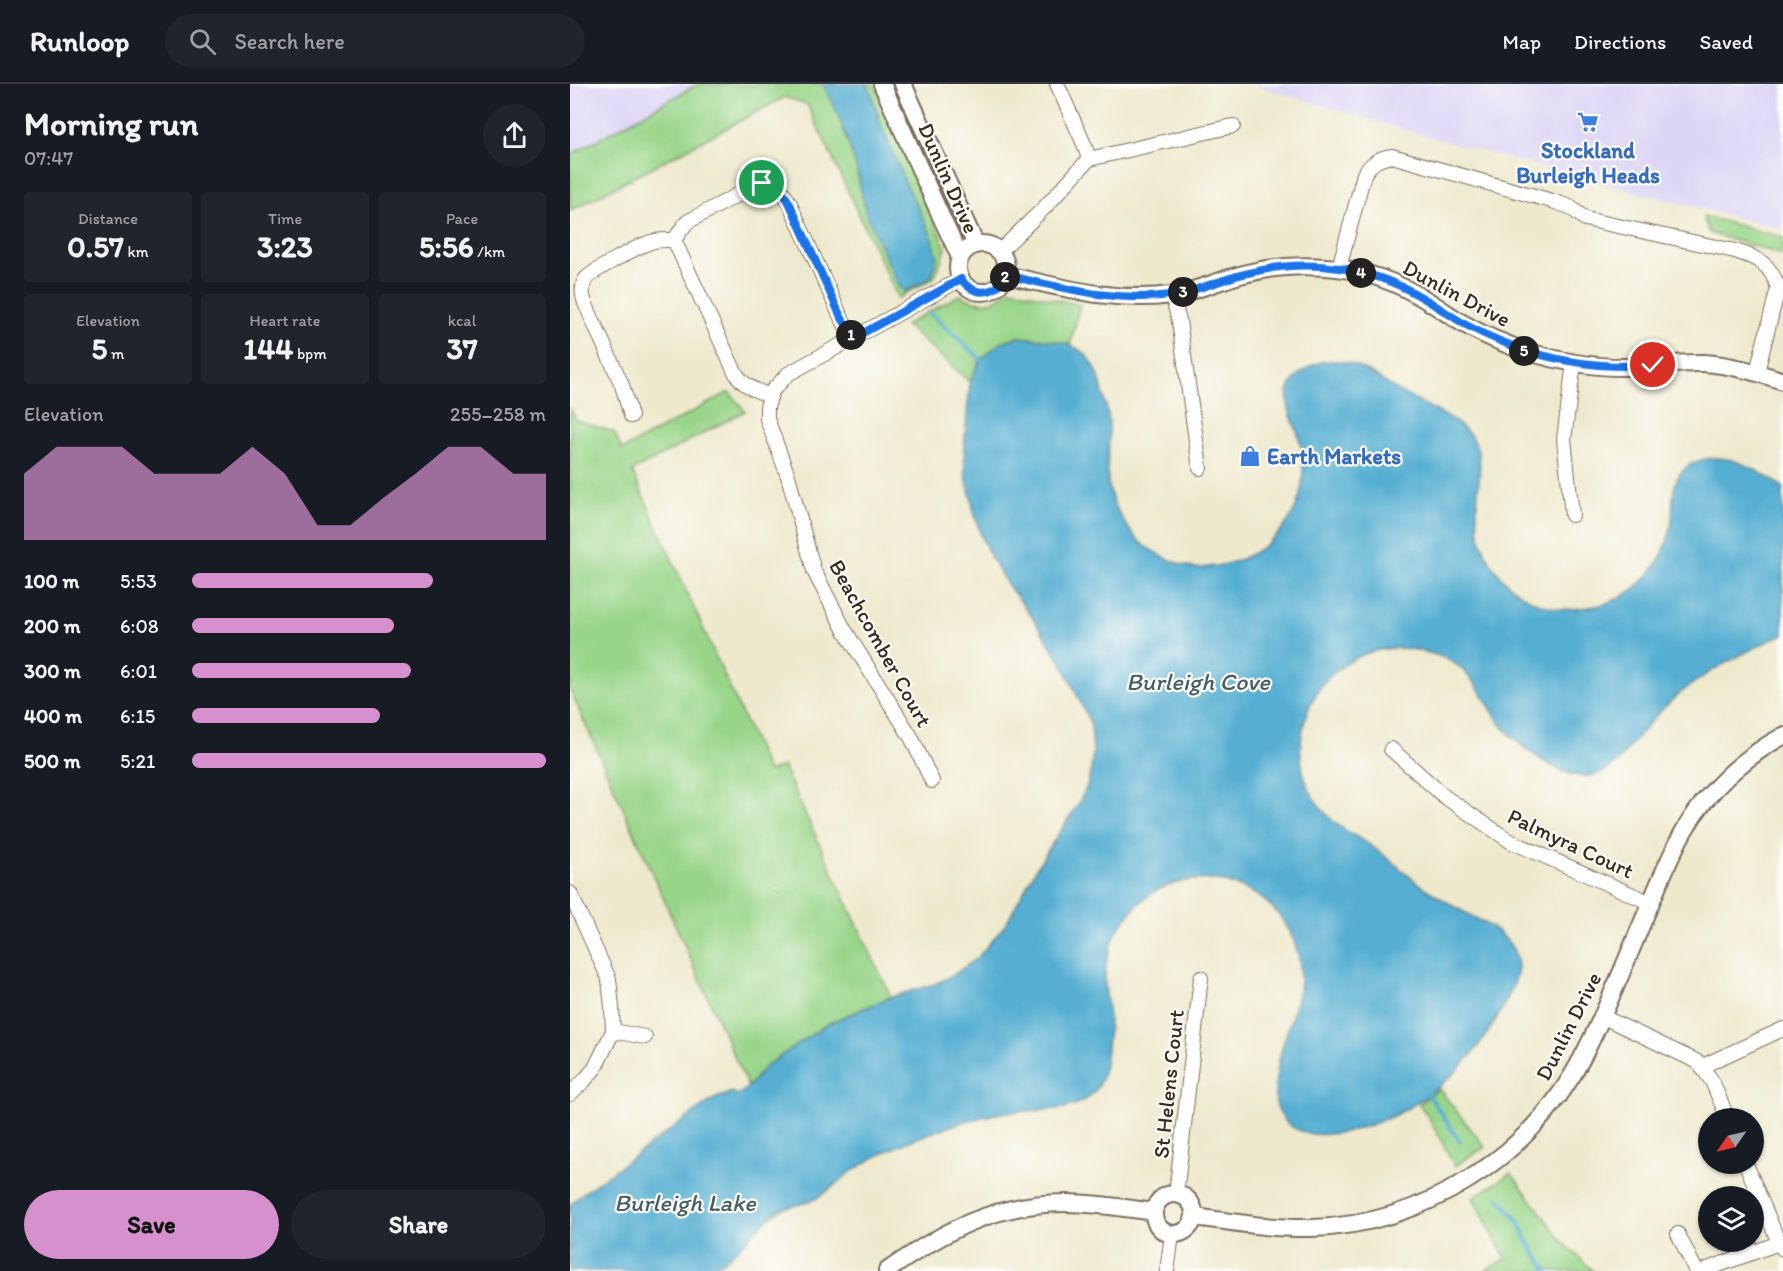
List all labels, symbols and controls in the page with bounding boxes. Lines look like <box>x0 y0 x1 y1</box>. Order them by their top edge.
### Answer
search box <box>165 14 585 68</box>
text: Runloop <box>30 24 129 58</box>
icon: search <box>186 25 219 58</box>
text: Search here <box>234 28 345 55</box>
text: Map <box>1503 29 1541 54</box>
text: Directions <box>1574 29 1666 54</box>
text: Saved <box>1699 29 1753 54</box>
text: Morning run <box>24 104 199 143</box>
button: share <box>483 104 546 167</box>
supermarket icon: Stockland Burleigh Heads <box>1576 110 1600 134</box>
street label: Dunlin Drive <box>912 119 985 238</box>
place label: Stockland Burleigh Heads <box>1516 137 1660 189</box>
text: 07:47 <box>24 146 73 170</box>
pin <box>736 157 787 208</box>
icon: arrive <box>745 166 778 199</box>
text: Distance <box>78 209 138 228</box>
text: Time <box>268 209 302 228</box>
text: Pace <box>446 209 478 228</box>
text: 0.57 <box>67 228 124 265</box>
text: 3:23 <box>257 228 313 265</box>
text: 5:56 <box>419 228 474 265</box>
text: km <box>124 242 149 261</box>
text: /km <box>474 242 505 261</box>
street label: Dunlin Drive <box>1398 254 1515 333</box>
pin: 4 <box>1346 258 1376 288</box>
pin: 2 <box>990 262 1020 292</box>
text: 4 <box>1356 263 1366 282</box>
text: 2 <box>1001 267 1009 286</box>
pin: 3 <box>1168 277 1198 307</box>
text: 3 <box>1179 282 1187 301</box>
text: Elevation <box>76 311 140 330</box>
text: Heart rate <box>250 311 320 330</box>
text: kcal <box>448 311 476 330</box>
pin: 1 <box>836 320 866 350</box>
text: 1 <box>847 325 855 344</box>
text: 5 <box>92 330 107 367</box>
text: 144 <box>243 330 293 367</box>
text: 37 <box>446 330 478 367</box>
pin: 5 <box>1509 336 1539 366</box>
pin <box>1627 339 1678 390</box>
text: 5 <box>1520 341 1528 360</box>
text: m <box>107 344 124 363</box>
text: bpm <box>293 344 327 363</box>
icon: check <box>1636 348 1669 381</box>
text: Elevation <box>24 402 103 426</box>
text: 255–258 m <box>450 402 546 426</box>
place label: Earth Markets <box>1267 443 1401 470</box>
shop icon: Earth Markets <box>1238 444 1262 468</box>
street label: Beachcomber Court <box>823 555 938 732</box>
text: 100 m <box>24 569 79 593</box>
text: 5:53 <box>120 569 157 593</box>
text: 200 m <box>24 614 80 638</box>
text: 6:08 <box>120 614 159 638</box>
text: 300 m <box>24 659 81 683</box>
text: 6:01 <box>120 659 157 683</box>
water label: Burleigh Cove <box>1126 667 1271 696</box>
text: 400 m <box>24 704 82 728</box>
text: 6:15 <box>120 704 155 728</box>
text: 500 m <box>24 749 80 773</box>
text: 5:21 <box>120 749 155 773</box>
street label: Palmyra Court <box>1503 802 1638 884</box>
street label: Dunlin Drive <box>1530 968 1607 1085</box>
street label: St Helens Court <box>1147 1008 1190 1160</box>
north arrow <box>1698 1108 1764 1174</box>
map controls <box>1698 1108 1764 1252</box>
button: layers <box>1698 1186 1764 1252</box>
water label: Burleigh Lake <box>614 1188 757 1217</box>
button: Save <box>24 1190 279 1259</box>
button: Share <box>291 1190 546 1259</box>

